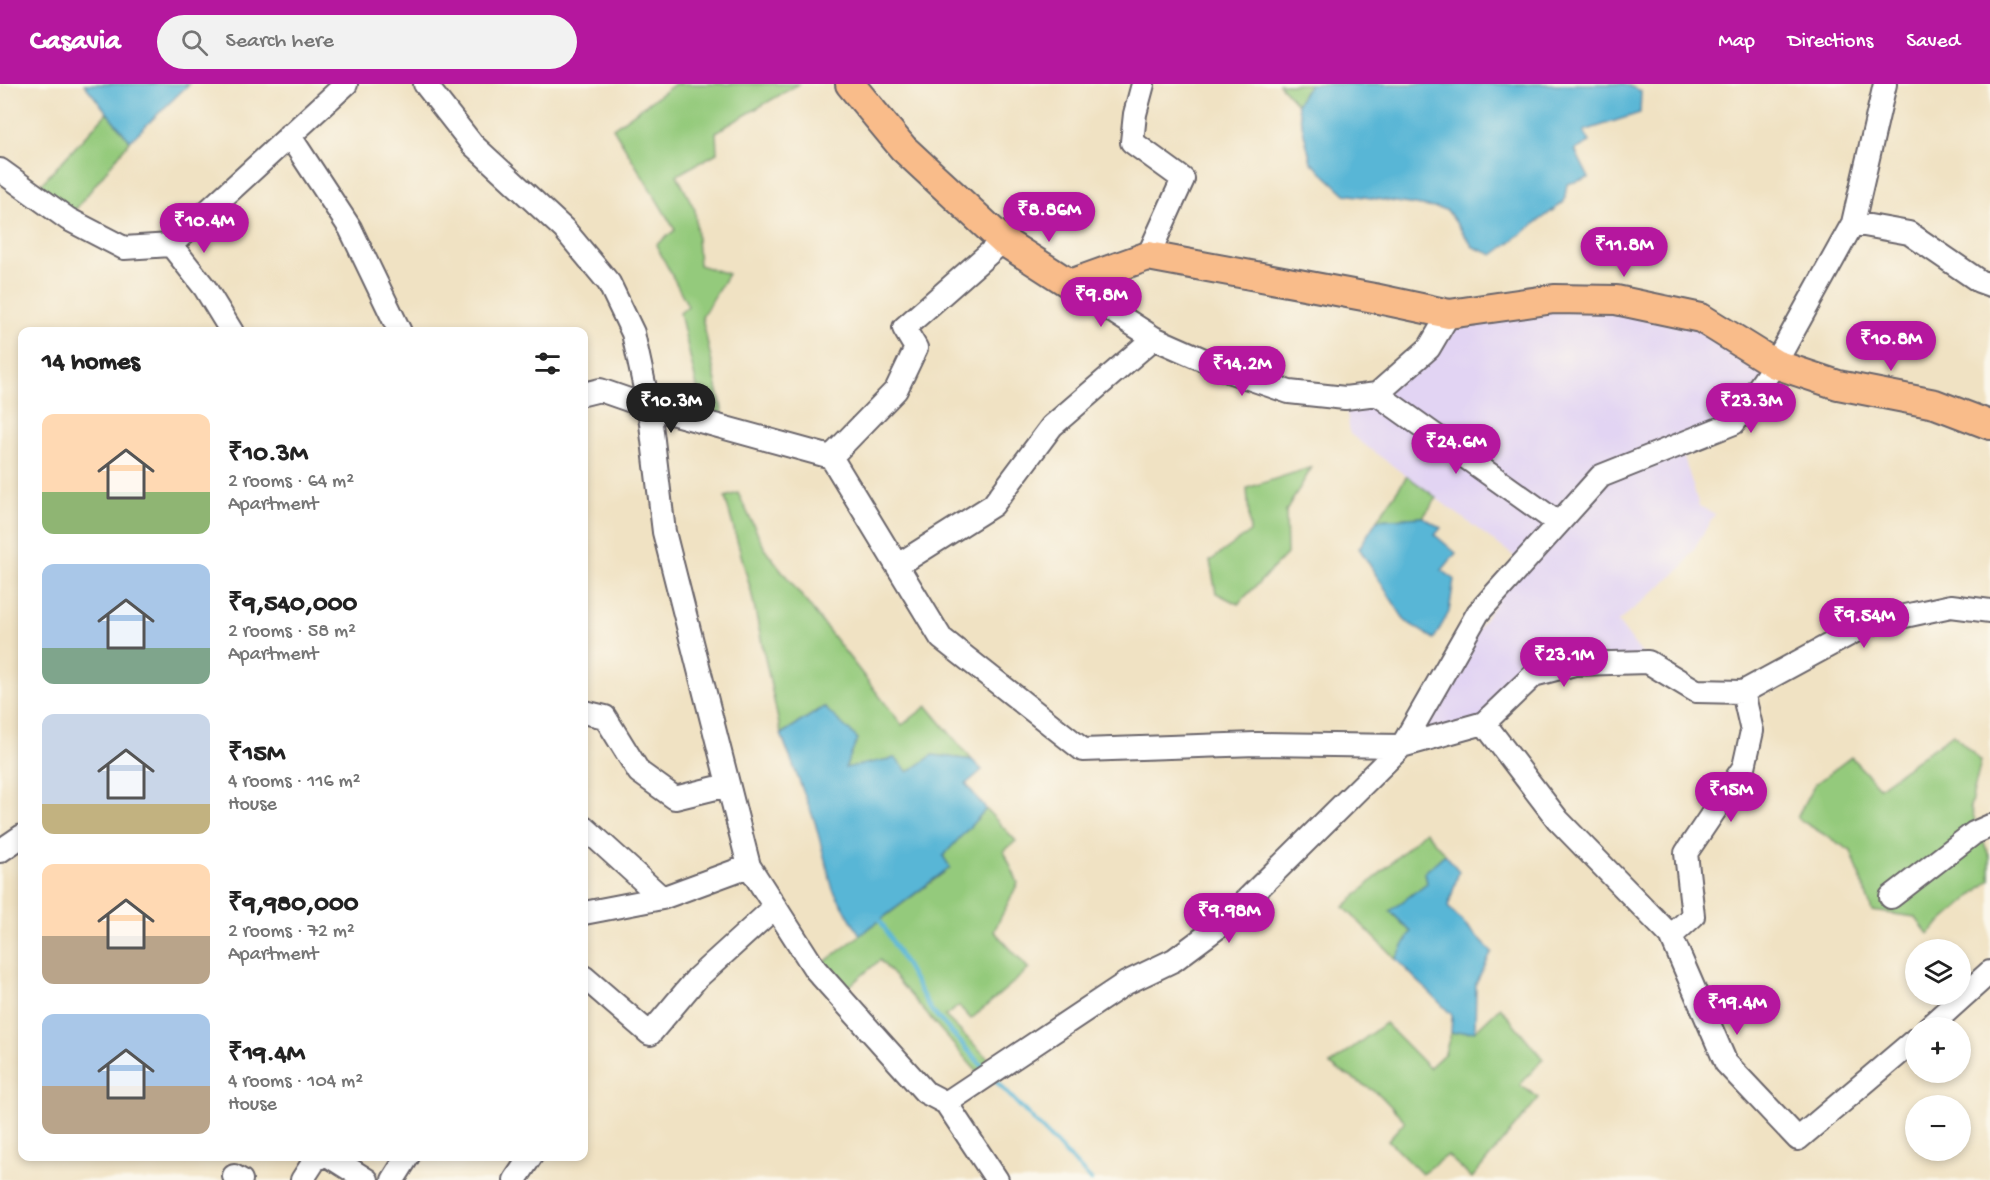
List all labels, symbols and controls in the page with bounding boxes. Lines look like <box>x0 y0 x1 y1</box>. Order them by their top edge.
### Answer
search box <box>157 15 577 69</box>
text: Casavia <box>30 26 121 59</box>
icon: search <box>178 26 211 59</box>
text: Search here <box>226 29 334 55</box>
text: Map <box>1718 30 1755 55</box>
text: Directions <box>1788 30 1873 55</box>
text: Saved <box>1906 30 1960 55</box>
pin: ₹8.86M <box>1000 192 1098 243</box>
text: ₹8.86M <box>1017 200 1081 223</box>
pin: ₹10.4M <box>155 203 253 254</box>
text: ₹10.4M <box>174 211 234 234</box>
pin: ₹11.8M <box>1575 227 1673 278</box>
text: ₹11.8M <box>1595 235 1653 258</box>
pin: ₹9.8M <box>1059 277 1143 328</box>
text: ₹9.8M <box>1075 285 1127 308</box>
pin: ₹10.8M <box>1842 321 1940 372</box>
text: ₹10.8M <box>1860 329 1922 352</box>
pin: ₹14.2M <box>1193 346 1291 397</box>
icon: filters <box>531 347 564 380</box>
text: 14 homes <box>42 348 140 379</box>
text: ₹14.2M <box>1213 354 1271 377</box>
pin: ₹10.3M <box>622 383 720 434</box>
pin: ₹23.3M <box>1702 383 1800 434</box>
text: ₹10.3M <box>640 391 702 414</box>
text: ₹23.3M <box>1720 391 1782 414</box>
pin: ₹24.6M <box>1407 424 1505 475</box>
text: ₹24.6M <box>1425 432 1487 455</box>
icon: home <box>90 438 162 510</box>
text: ₹10.3M <box>228 440 308 471</box>
text: 2 rooms · 64 m² <box>228 471 354 494</box>
text: Apartment <box>228 494 318 517</box>
icon: home <box>90 588 162 660</box>
text: ₹9,540,000 <box>228 590 357 621</box>
pin: ₹9.54M <box>1815 598 1913 649</box>
text: ₹9.54M <box>1833 606 1895 629</box>
text: 2 rooms · 58 m² <box>228 621 356 644</box>
pin: ₹23.1M <box>1515 637 1613 688</box>
text: Apartment <box>228 644 318 667</box>
text: ₹23.1M <box>1534 645 1594 668</box>
icon: home <box>90 738 162 810</box>
text: ₹15M <box>228 740 285 771</box>
text: 4 rooms · 116 m² <box>228 771 361 794</box>
pin: ₹15M <box>1695 772 1767 823</box>
text: ₹15M <box>1709 780 1753 803</box>
text: House <box>228 794 277 817</box>
icon: home <box>90 888 162 960</box>
text: ₹9,980,000 <box>228 890 359 921</box>
pin: ₹9.98M <box>1180 893 1278 944</box>
text: ₹9.98M <box>1198 901 1260 924</box>
text: 2 rooms · 72 m² <box>228 921 355 944</box>
map controls <box>1905 939 1971 1161</box>
button: layers <box>1905 939 1971 1005</box>
text: Apartment <box>228 944 318 967</box>
pin: ₹19.4M <box>1688 985 1786 1036</box>
text: ₹19.4M <box>1707 993 1767 1016</box>
button: + <box>1905 1017 1971 1083</box>
icon: home <box>90 1038 162 1110</box>
text: ₹19.4M <box>228 1040 305 1071</box>
text: 4 rooms · 104 m² <box>228 1071 363 1094</box>
text: House <box>228 1094 277 1117</box>
button: − <box>1905 1095 1971 1161</box>

